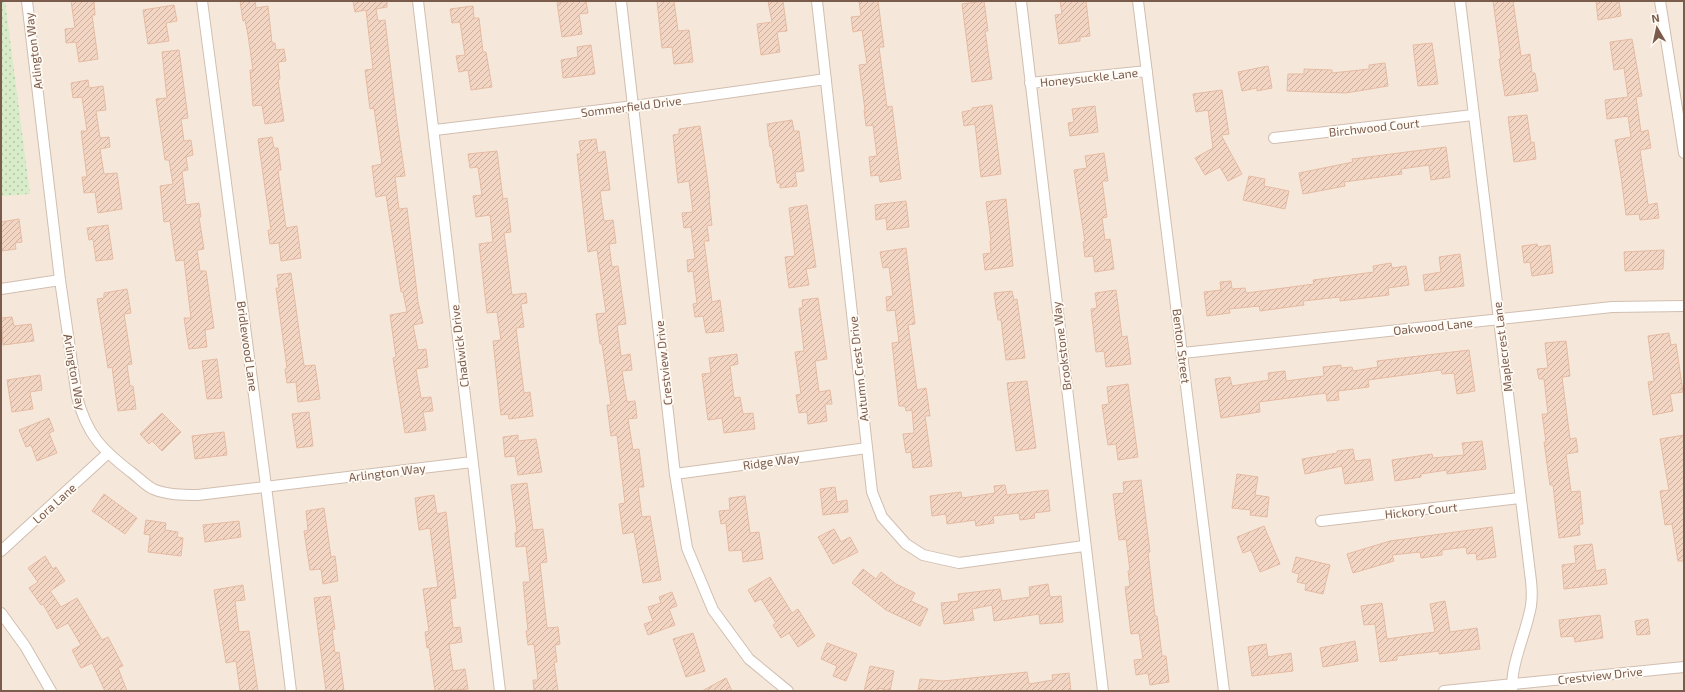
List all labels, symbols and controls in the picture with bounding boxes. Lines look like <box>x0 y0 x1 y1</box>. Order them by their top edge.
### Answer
north arrow <box>1637 8 1677 48</box>
street label: Arlington Way <box>21 11 45 90</box>
text: N <box>1650 11 1660 25</box>
street label: Honeysuckle Lane <box>1039 65 1139 89</box>
street label: Sommerfield Drive <box>580 93 682 119</box>
street label: Birchwood Court <box>1328 115 1420 139</box>
street label: Bridlewood Lane <box>235 300 261 392</box>
street label: Brookstone Way <box>1049 300 1073 391</box>
street label: Maplecrest Lane <box>1490 301 1514 393</box>
street label: Chadwick Drive <box>447 304 471 388</box>
street label: Benton Street <box>1170 308 1194 385</box>
street label: Oakwood Lane <box>1393 315 1473 337</box>
street label: Autumn Crest Drive <box>846 316 870 422</box>
street label: Crestview Drive <box>652 320 674 406</box>
street label: Arlington Way <box>61 333 89 412</box>
street label: Ridge Way <box>742 450 801 472</box>
street label: Arlington Way <box>348 460 427 484</box>
street label: Lora Lane <box>30 480 78 526</box>
street label: Hickory Court <box>1384 499 1458 521</box>
street label: Crestview Drive <box>1557 664 1643 686</box>

